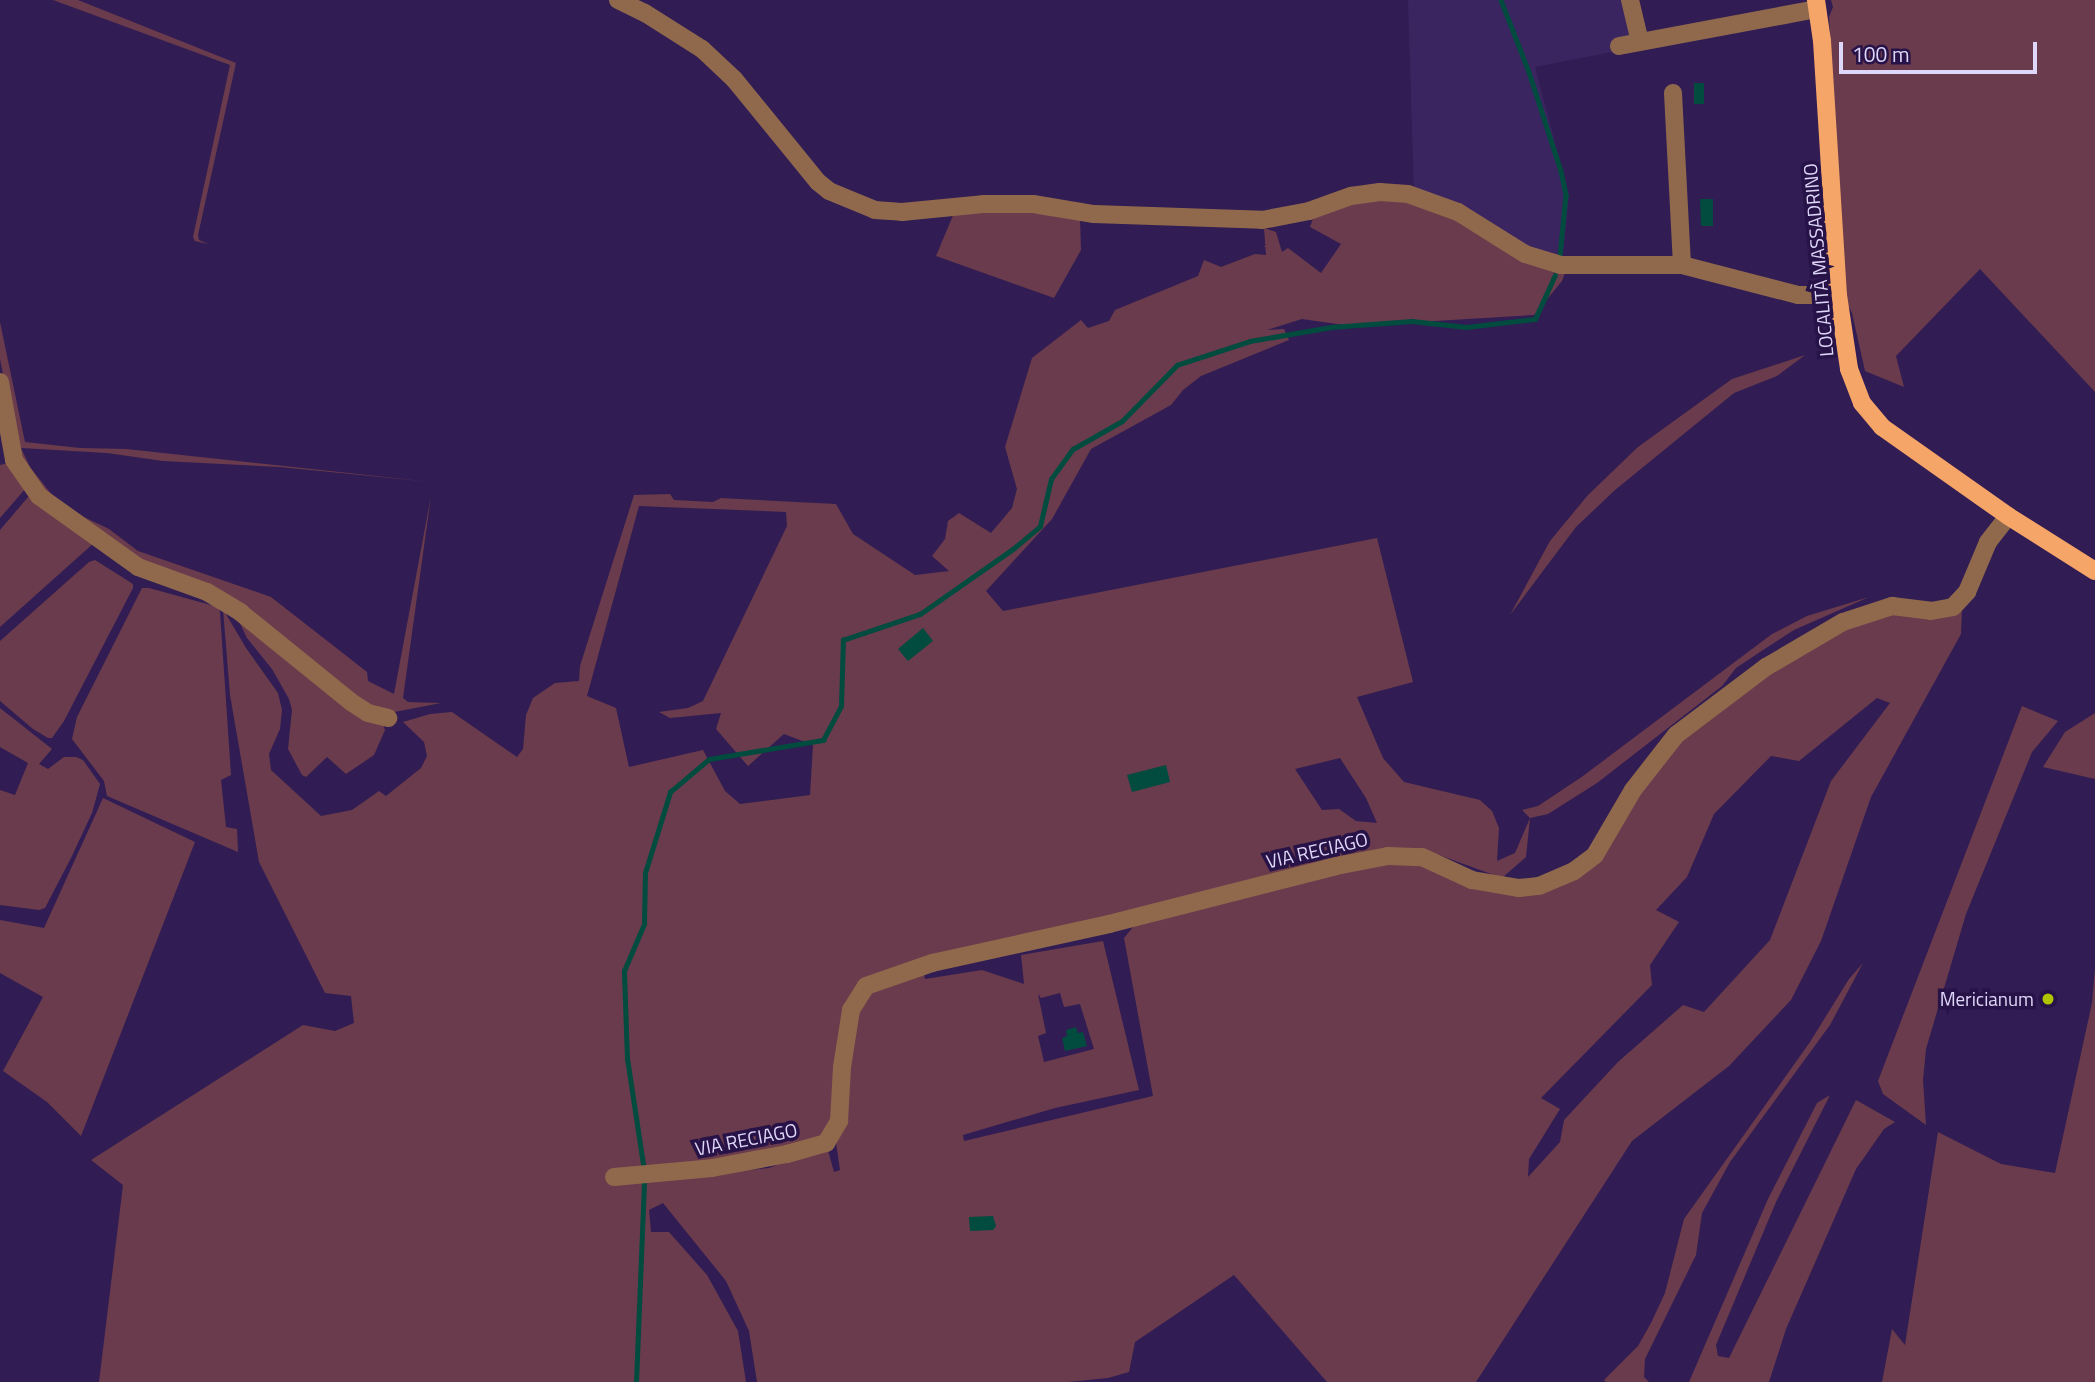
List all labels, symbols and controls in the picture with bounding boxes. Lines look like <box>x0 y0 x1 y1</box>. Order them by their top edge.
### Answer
scale bar <box>1843 28 2041 72</box>
text: 100 m <box>1852 38 1909 70</box>
street label: LOCALITÀ MASSADRINO <box>1798 162 1838 358</box>
street label: VIA RECIAGO <box>1264 827 1370 873</box>
place label: Mericianum <box>1940 988 2034 1010</box>
marker: Mericianum <box>2040 991 2056 1007</box>
street label: VIA RECIAGO <box>693 1118 799 1160</box>

